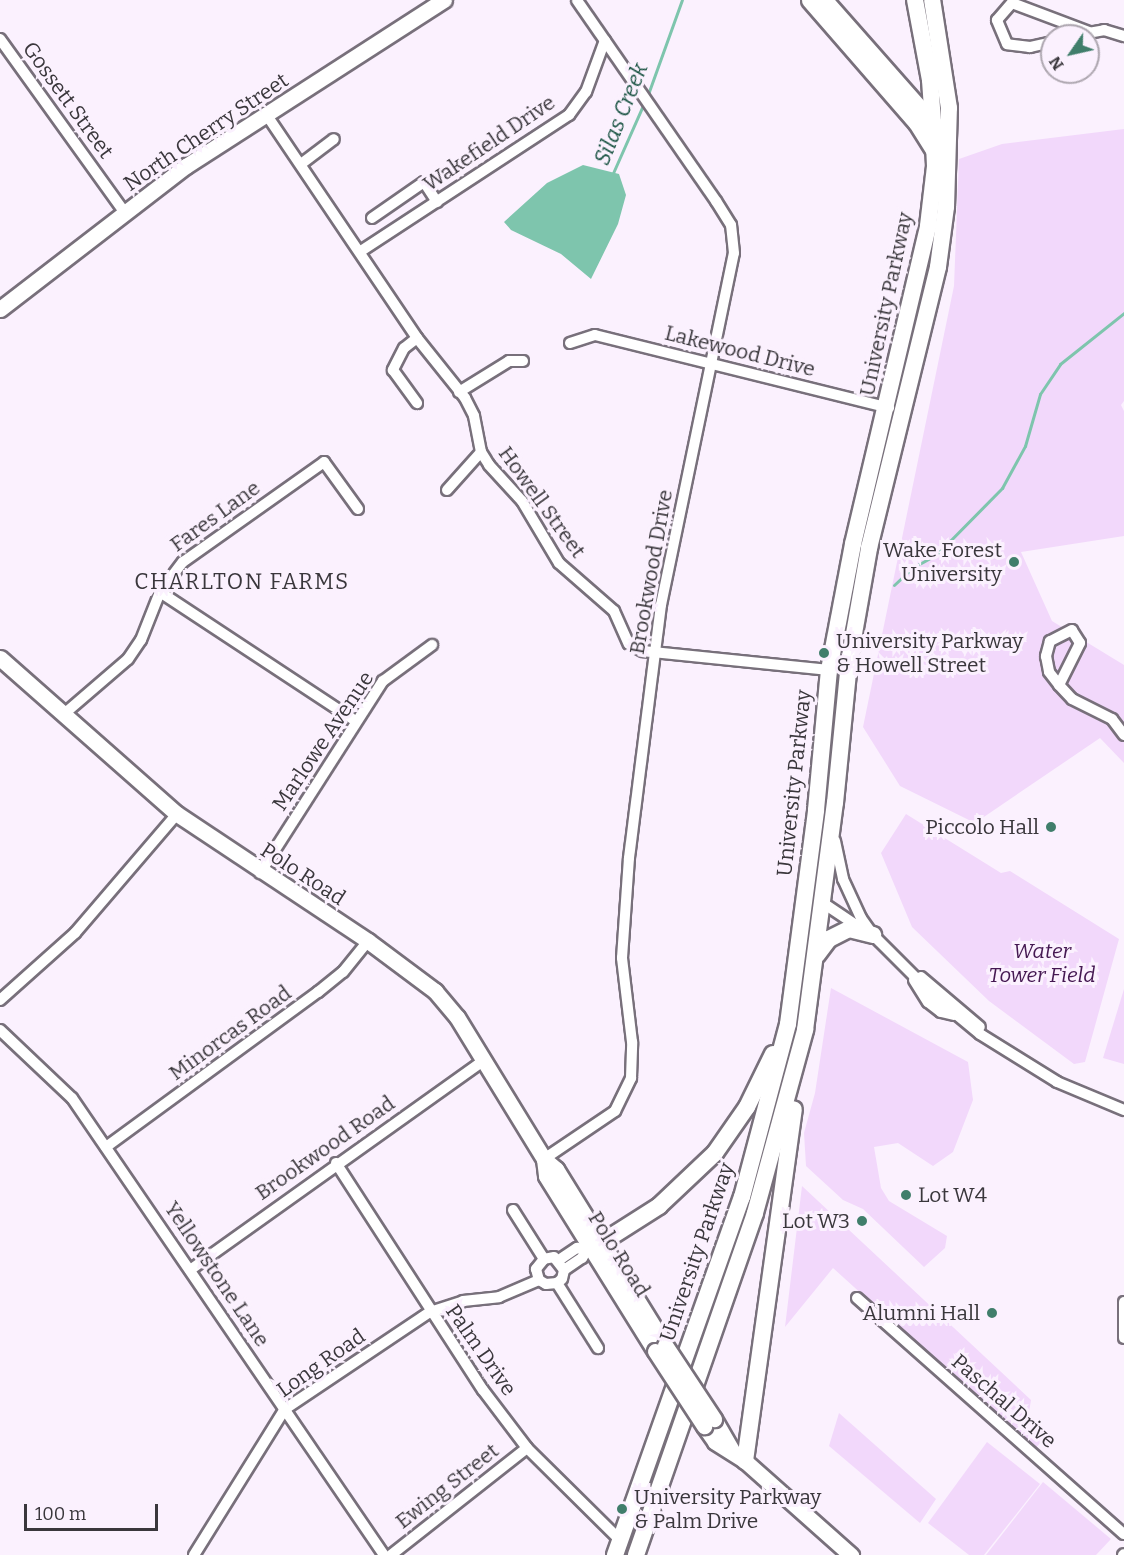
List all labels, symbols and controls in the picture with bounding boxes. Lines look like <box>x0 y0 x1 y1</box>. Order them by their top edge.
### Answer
north arrow <box>1040 24 1100 84</box>
street label: Gossett Street <box>17 37 119 163</box>
text: N <box>1045 53 1068 74</box>
water label: Silas Creek <box>589 59 653 169</box>
street label: North Cherry Street <box>119 68 293 196</box>
street label: Wakefield Drive <box>418 90 560 196</box>
street label: University Parkway <box>854 210 918 398</box>
street label: Lakewood Drive <box>662 320 818 382</box>
street label: Howell Street <box>493 441 591 563</box>
street label: Fares Lane <box>165 475 265 557</box>
street label: Brookwood Drive <box>624 488 678 656</box>
place label: Wake Forest University <box>883 537 1002 587</box>
marker: Wake Forest University <box>1007 555 1021 569</box>
district label: CHARLTON FARMS <box>134 569 350 595</box>
place label: University Parkway & Howell Street <box>836 628 1023 678</box>
marker: University Parkway & Howell Street <box>817 646 831 660</box>
street label: Marlowe Avenue <box>267 667 379 815</box>
street label: University Parkway <box>772 688 816 878</box>
place label: Piccolo Hall <box>925 814 1039 840</box>
marker: Piccolo Hall <box>1044 820 1058 834</box>
street label: Polo Road <box>256 837 350 911</box>
park label: Water Tower Field <box>989 938 1095 988</box>
street label: Minorcas Road <box>164 980 296 1086</box>
street label: Brookwood Road <box>250 1091 400 1205</box>
street label: University Parkway <box>655 1159 739 1345</box>
place label: Lot W4 <box>918 1182 987 1208</box>
marker: Lot W4 <box>899 1188 913 1202</box>
street label: Yellowstone Lane <box>159 1197 275 1351</box>
street label: Polo Road <box>583 1207 655 1301</box>
place label: Lot W3 <box>782 1208 850 1234</box>
marker: Lot W3 <box>855 1214 869 1228</box>
street label: Palm Drive <box>440 1300 522 1400</box>
place label: Alumni Hall <box>863 1300 980 1326</box>
marker: Alumni Hall <box>985 1306 999 1320</box>
street label: Long Road <box>272 1323 370 1403</box>
street label: Paschal Drive <box>947 1349 1061 1453</box>
street label: Ewing Street <box>390 1438 504 1534</box>
place label: University Parkway & Palm Drive <box>634 1484 821 1534</box>
scale bar <box>27 1492 160 1530</box>
marker: University Parkway & Palm Drive <box>615 1502 629 1516</box>
text: 100 m <box>35 1503 86 1525</box>

